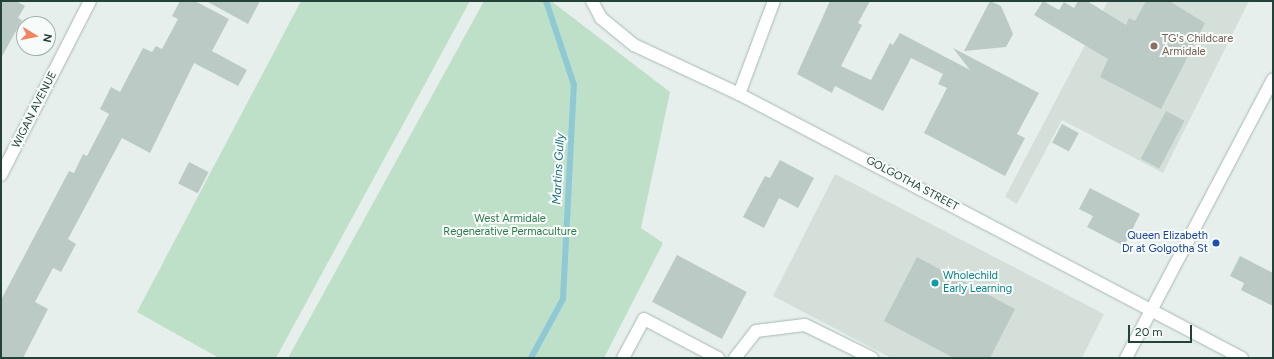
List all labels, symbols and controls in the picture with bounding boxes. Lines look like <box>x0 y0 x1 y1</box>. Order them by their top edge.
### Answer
north arrow <box>16 16 56 56</box>
text: N <box>40 33 54 43</box>
place label: TG's Childcare Armidale <box>1162 33 1233 59</box>
marker: TG's Childcare Armidale <box>1149 41 1159 51</box>
street label: WIGAN AVENUE <box>10 69 60 151</box>
water label: Martins Gully <box>550 133 568 205</box>
street label: GOLGOTHA STREET <box>864 154 960 214</box>
park label: West Armidale Regenerative Permaculture <box>443 213 577 239</box>
place label: Queen Elizabeth Dr at Golgotha St <box>1122 230 1208 256</box>
marker: Queen Elizabeth Dr at Golgotha St <box>1211 238 1221 248</box>
place label: Wholechild Early Learning <box>943 270 1012 296</box>
marker: Wholechild Early Learning <box>930 278 940 288</box>
scale bar <box>1130 317 1194 343</box>
text: 20 m <box>1135 325 1163 339</box>

